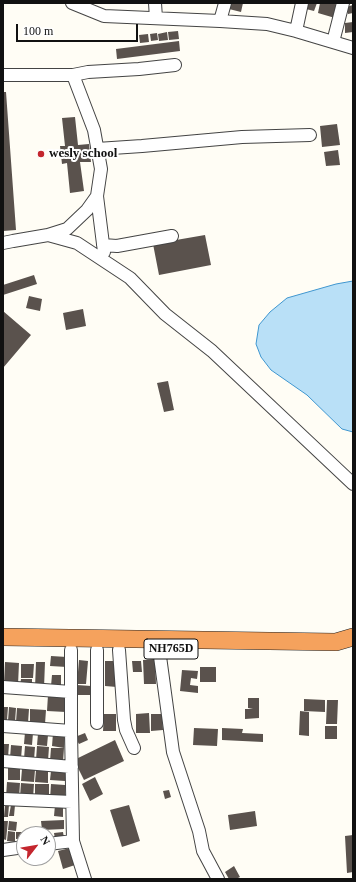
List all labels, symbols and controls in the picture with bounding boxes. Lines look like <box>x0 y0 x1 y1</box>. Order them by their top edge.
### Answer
scale bar <box>18 16 140 42</box>
text: 100 m <box>23 24 53 38</box>
place label: wesly school <box>49 146 117 162</box>
marker: wesly school <box>36 149 46 159</box>
road number: NH765D <box>144 639 198 659</box>
north arrow <box>16 826 56 866</box>
text: N <box>38 834 53 847</box>

